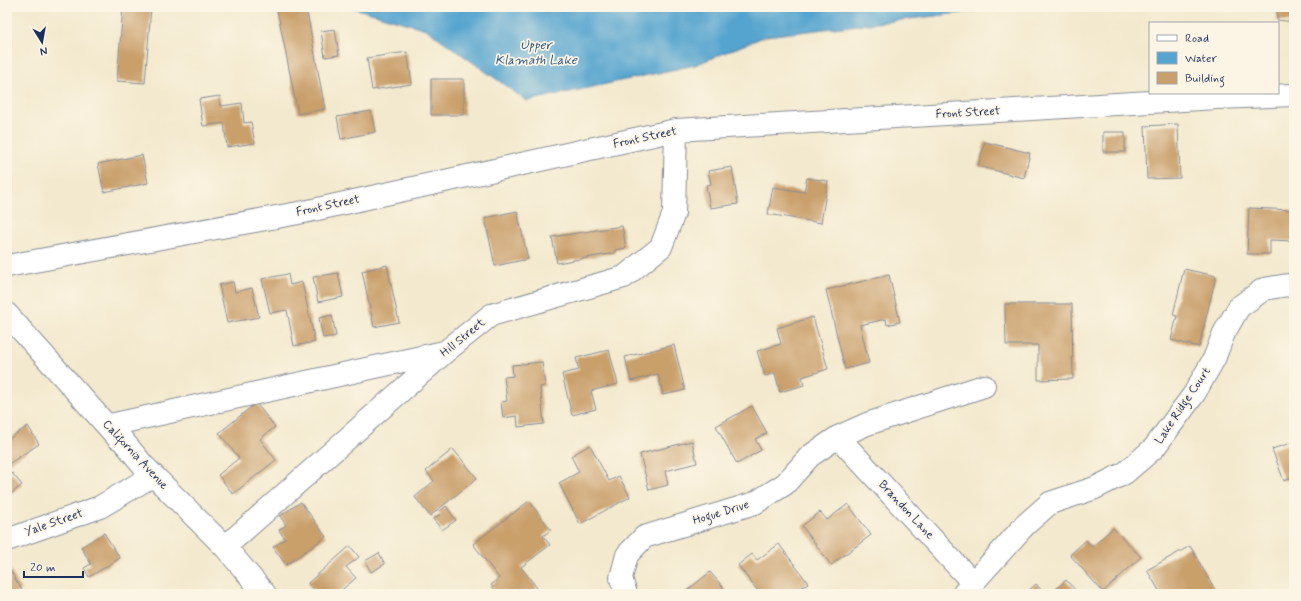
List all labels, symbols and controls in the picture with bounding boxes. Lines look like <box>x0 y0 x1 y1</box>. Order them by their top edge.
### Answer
north arrow <box>22 22 62 62</box>
legend <box>1149 22 1279 94</box>
text: Road <box>1185 31 1209 47</box>
water label: Upper Klamath Lake <box>495 37 578 69</box>
text: N <box>39 43 49 58</box>
text: Water <box>1185 51 1217 67</box>
text: Building <box>1185 71 1225 88</box>
street label: Front Street <box>935 103 1001 123</box>
street label: Front Street <box>612 123 679 153</box>
street label: Front Street <box>295 191 362 221</box>
street label: Hill Street <box>437 315 489 361</box>
street label: Lake Ridge Court <box>1151 364 1216 448</box>
street label: California Avenue <box>98 417 172 494</box>
street label: Brandon Lane <box>875 477 937 543</box>
street label: Hogue Drive <box>691 497 751 530</box>
street label: Yale Street <box>23 505 86 540</box>
scale bar <box>24 553 83 579</box>
text: 20 m <box>30 560 56 576</box>

